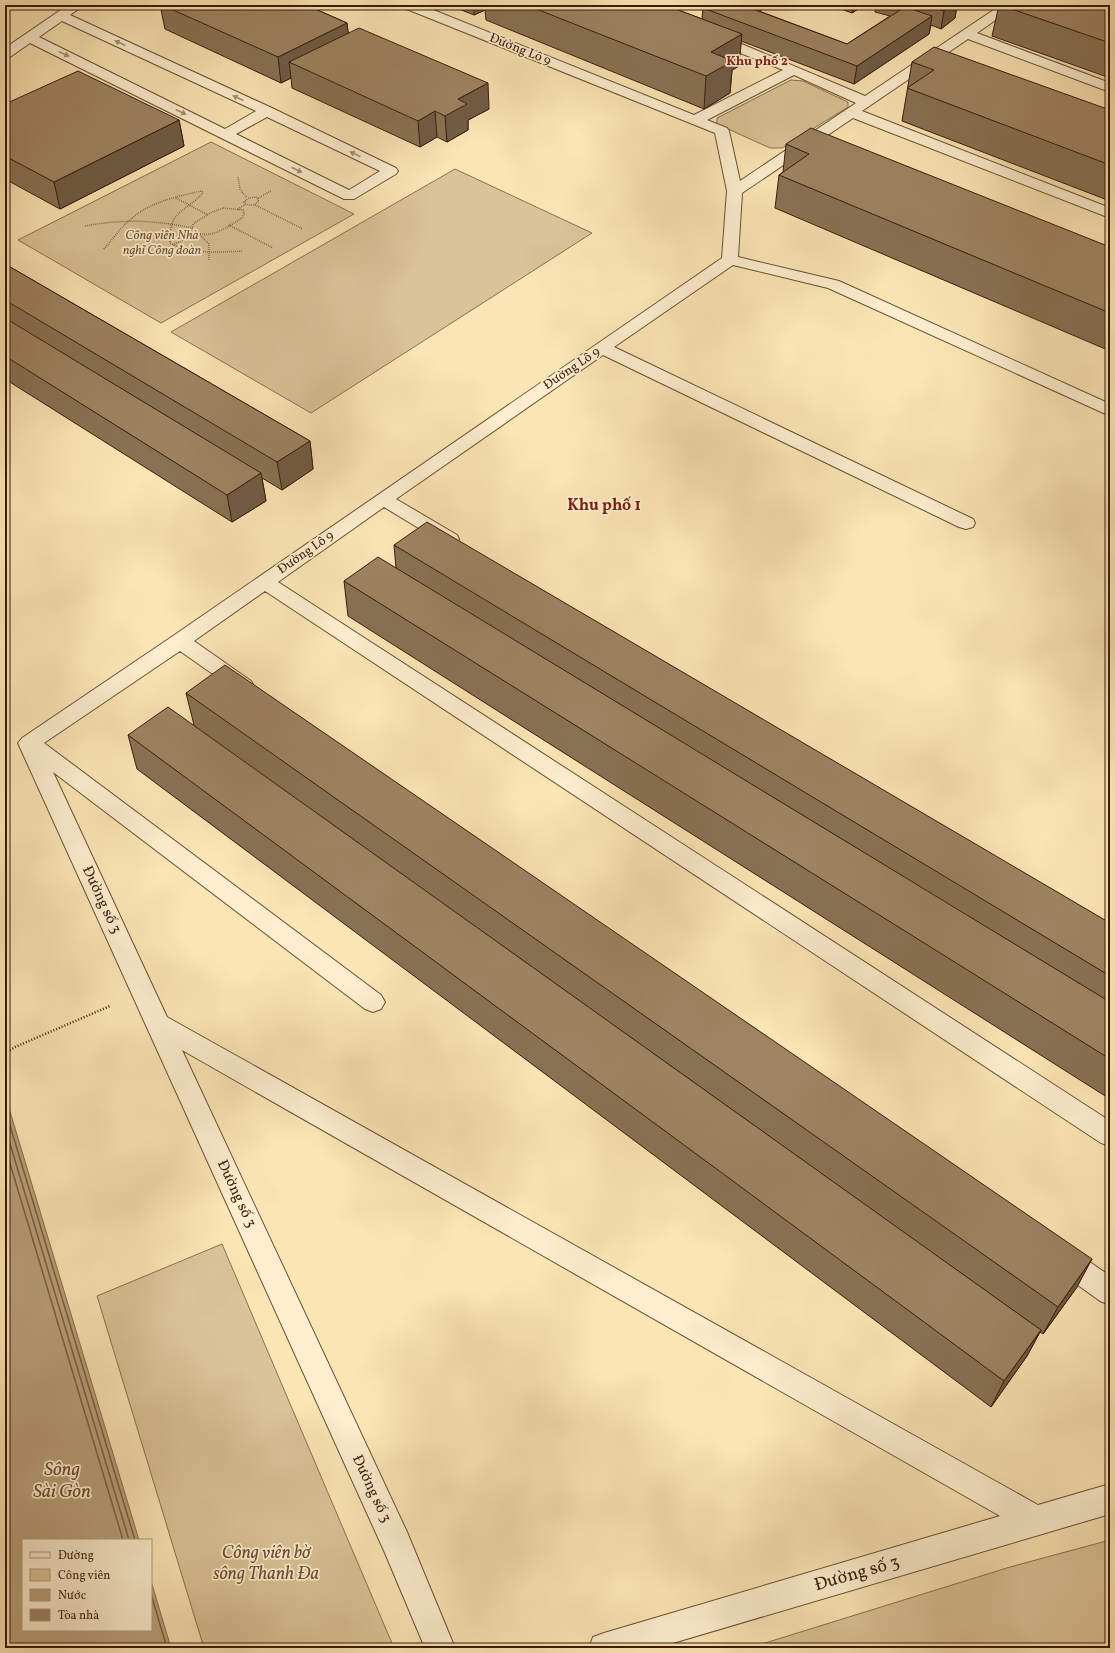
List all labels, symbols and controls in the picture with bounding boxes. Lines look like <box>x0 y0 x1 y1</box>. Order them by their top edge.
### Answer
street label: Đường Lô 9 <box>487 29 554 71</box>
one-way arrow <box>115 40 126 46</box>
one-way arrow <box>59 51 70 57</box>
district label: Khu phố 2 <box>726 53 788 71</box>
one-way arrow <box>233 95 244 101</box>
one-way arrow <box>175 109 187 115</box>
one-way arrow <box>350 151 361 157</box>
one-way arrow <box>291 167 303 173</box>
park label: Công viên Nhà nghỉ Công đoàn <box>123 227 202 260</box>
street label: Đường Lô 9 <box>540 343 604 395</box>
district label: Khu phố 1 <box>567 495 641 517</box>
street label: Đường Lô 9 <box>274 527 338 579</box>
street label: Đường số 3 <box>76 863 126 937</box>
street label: Đường số 3 <box>211 1157 261 1231</box>
street label: Đường số 3 <box>346 1452 396 1526</box>
water label: Sông Sài Gòn <box>33 1457 91 1505</box>
legend <box>22 1539 152 1631</box>
park label: Công viên bờ sông Thanh Đa <box>213 1541 319 1587</box>
text: Đường <box>58 1548 94 1564</box>
street label: Đường số 3 <box>812 1550 902 1598</box>
text: Công viên <box>58 1568 110 1584</box>
text: Nước <box>58 1588 86 1604</box>
text: Tòa nhà <box>58 1608 99 1624</box>

